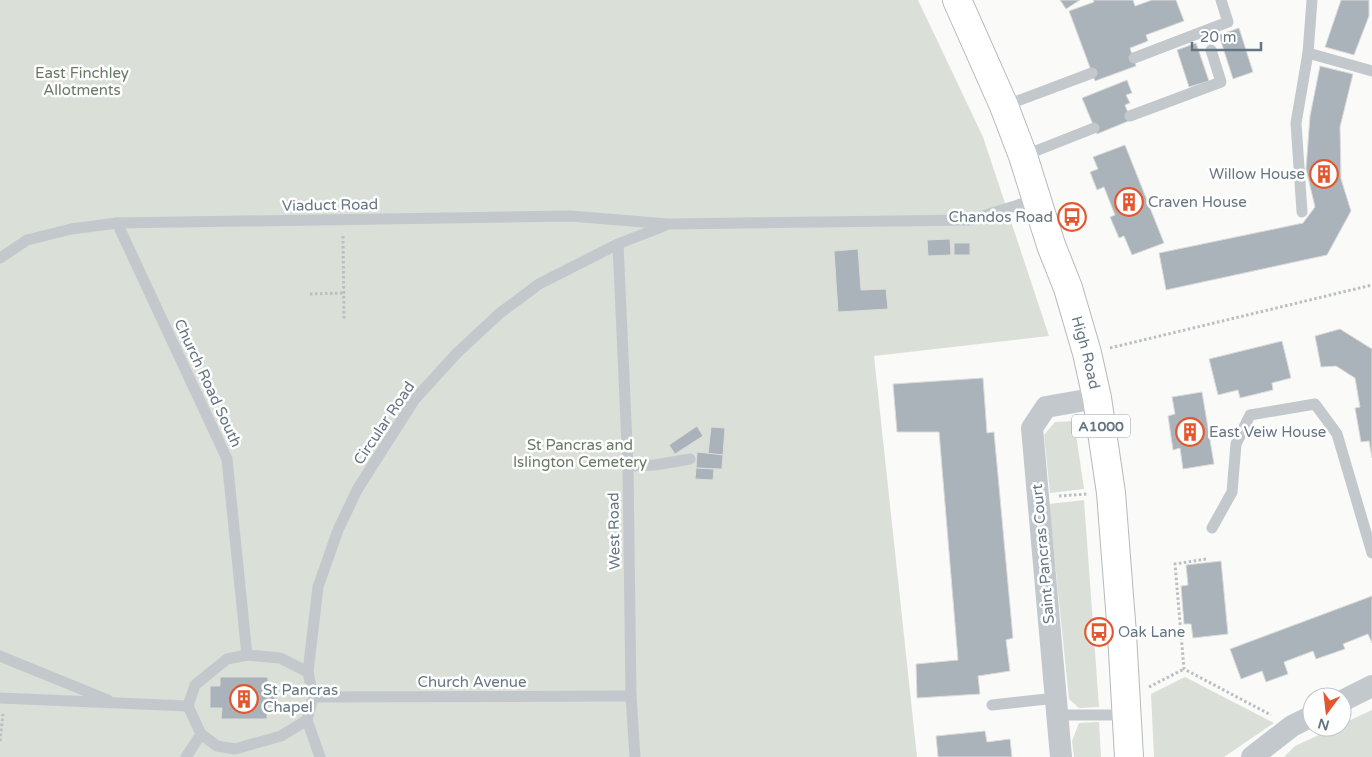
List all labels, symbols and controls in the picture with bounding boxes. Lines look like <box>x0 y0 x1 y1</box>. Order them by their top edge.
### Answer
scale bar <box>1192 20 1261 52</box>
text: 20 m <box>1200 28 1237 46</box>
park label: East Finchley Allotments <box>35 64 129 99</box>
building icon: Willow House <box>1309 159 1339 189</box>
place label: Willow House <box>1209 165 1305 183</box>
building icon: Craven House <box>1114 187 1144 217</box>
place label: Craven House <box>1148 193 1247 211</box>
street label: Viaduct Road <box>282 195 378 215</box>
bus stop icon: Chandos Road <box>1057 202 1087 232</box>
place label: Chandos Road <box>948 208 1053 226</box>
street label: High Road <box>1068 314 1104 391</box>
street label: Church Road South <box>170 316 246 450</box>
street label: Circular Road <box>350 378 418 468</box>
road number: A1000 <box>1072 414 1130 438</box>
building icon: East Veiw House <box>1175 417 1205 447</box>
place label: East Veiw House <box>1209 423 1326 441</box>
park label: St Pancras and Islington Cemetery <box>513 436 647 471</box>
street label: Saint Pancras Court <box>1028 483 1058 625</box>
street label: West Road <box>604 492 624 570</box>
bus stop icon: Oak Lane <box>1084 617 1114 647</box>
place label: Oak Lane <box>1118 623 1185 641</box>
street label: Church Avenue <box>418 673 526 691</box>
place label: St Pancras Chapel <box>263 681 338 716</box>
building icon: St Pancras Chapel <box>229 684 259 714</box>
north arrow <box>1302 687 1352 737</box>
text: N <box>1316 714 1331 734</box>

